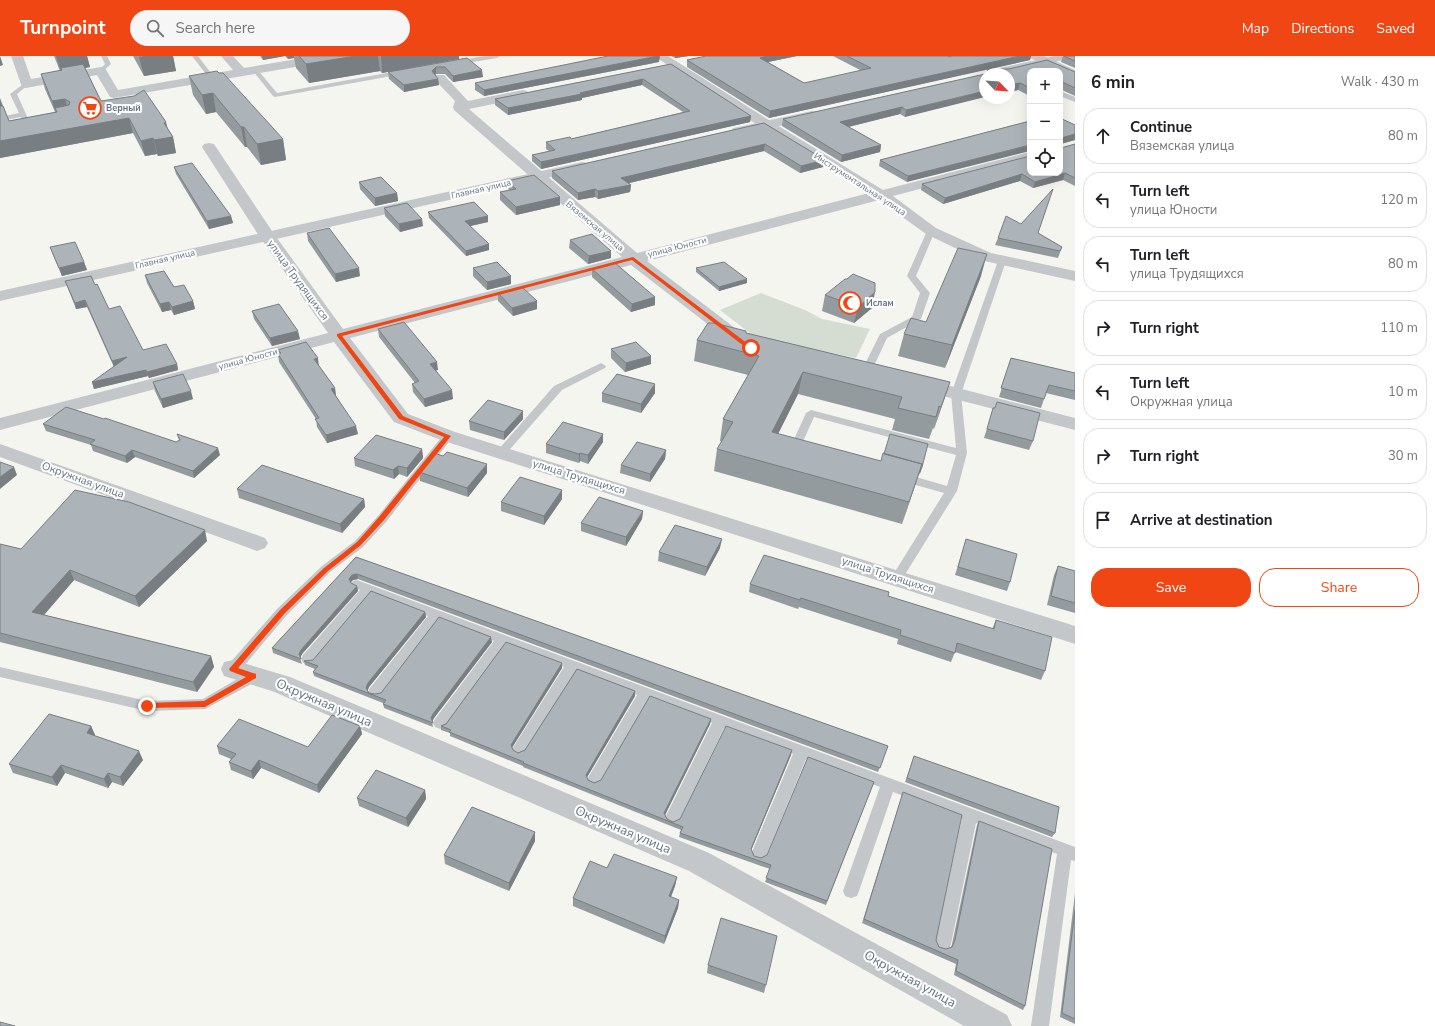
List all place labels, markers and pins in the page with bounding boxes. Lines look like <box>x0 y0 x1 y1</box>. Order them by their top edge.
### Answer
supermarket icon: Верный <box>77 95 103 121</box>
place label: Верный <box>106 102 141 114</box>
mosque icon: Ислам <box>837 290 863 316</box>
place label: Ислам <box>866 297 894 309</box>

